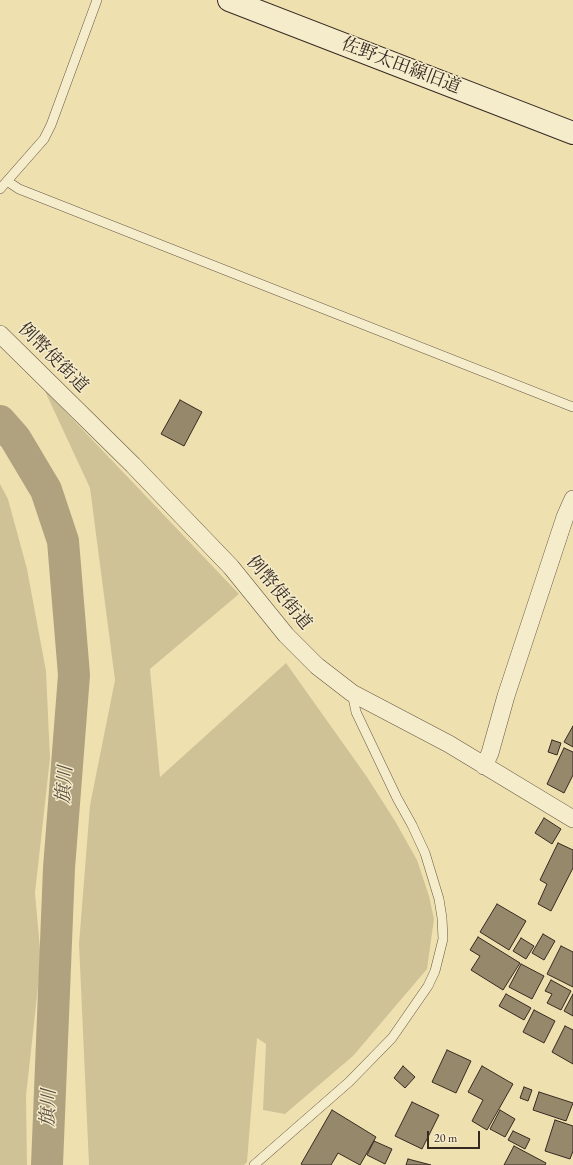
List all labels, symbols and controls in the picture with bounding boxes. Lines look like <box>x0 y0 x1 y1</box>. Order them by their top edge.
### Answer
street label: 佐野太田線旧道 <box>338 33 464 99</box>
street label: 例幣使街道 <box>14 319 92 397</box>
street label: 例幣使街道 <box>242 552 316 634</box>
water label: 旗川 <box>52 765 78 805</box>
water label: 旗川 <box>37 1089 61 1127</box>
scale bar <box>429 1123 482 1149</box>
text: 20 m <box>434 1130 457 1146</box>

